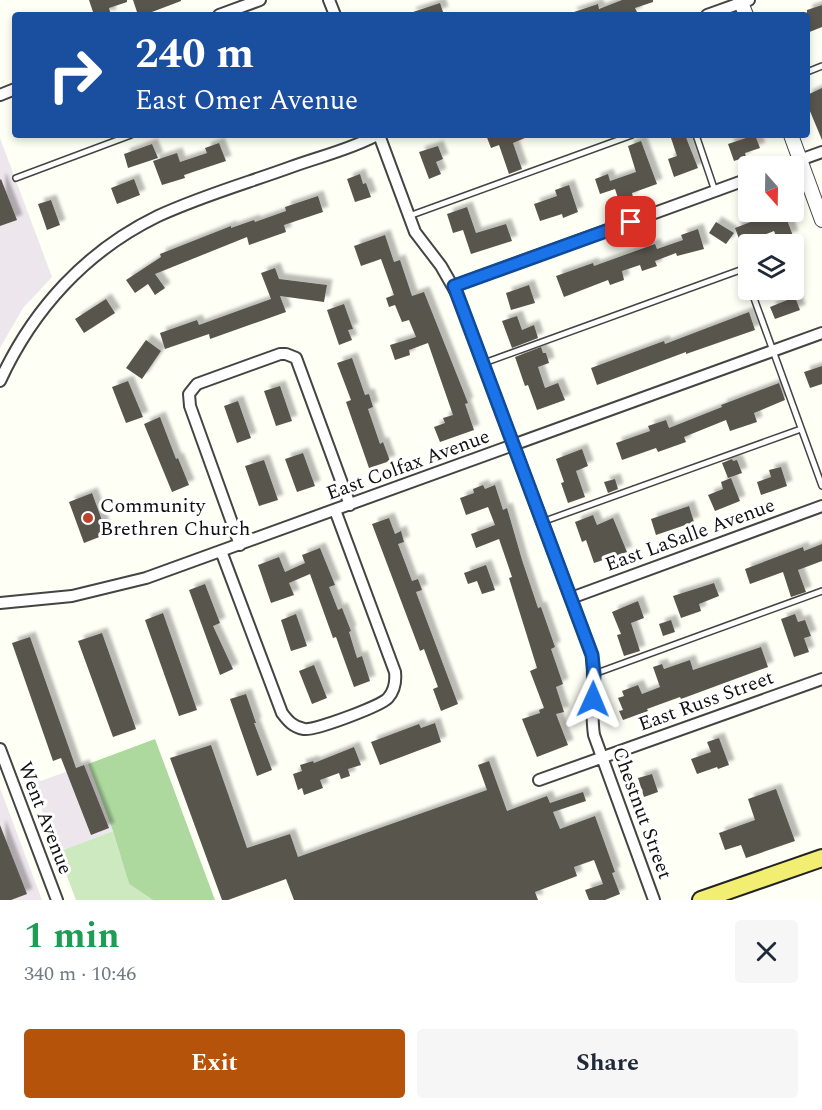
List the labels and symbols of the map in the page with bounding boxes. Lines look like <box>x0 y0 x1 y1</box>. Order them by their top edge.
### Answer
north arrow <box>738 156 804 222</box>
pin <box>605 196 656 247</box>
street label: East Colfax Avenue <box>322 421 494 509</box>
street label: East LaSalle Avenue <box>601 490 779 580</box>
place label: Community Brethren Church <box>100 491 250 544</box>
marker: Community Brethren Church <box>81 511 95 525</box>
street label: East Russ Street <box>634 663 778 739</box>
position arrow <box>561 667 625 731</box>
street label: Chestnut Street <box>604 743 680 883</box>
street label: Went Avenue <box>10 757 80 879</box>

